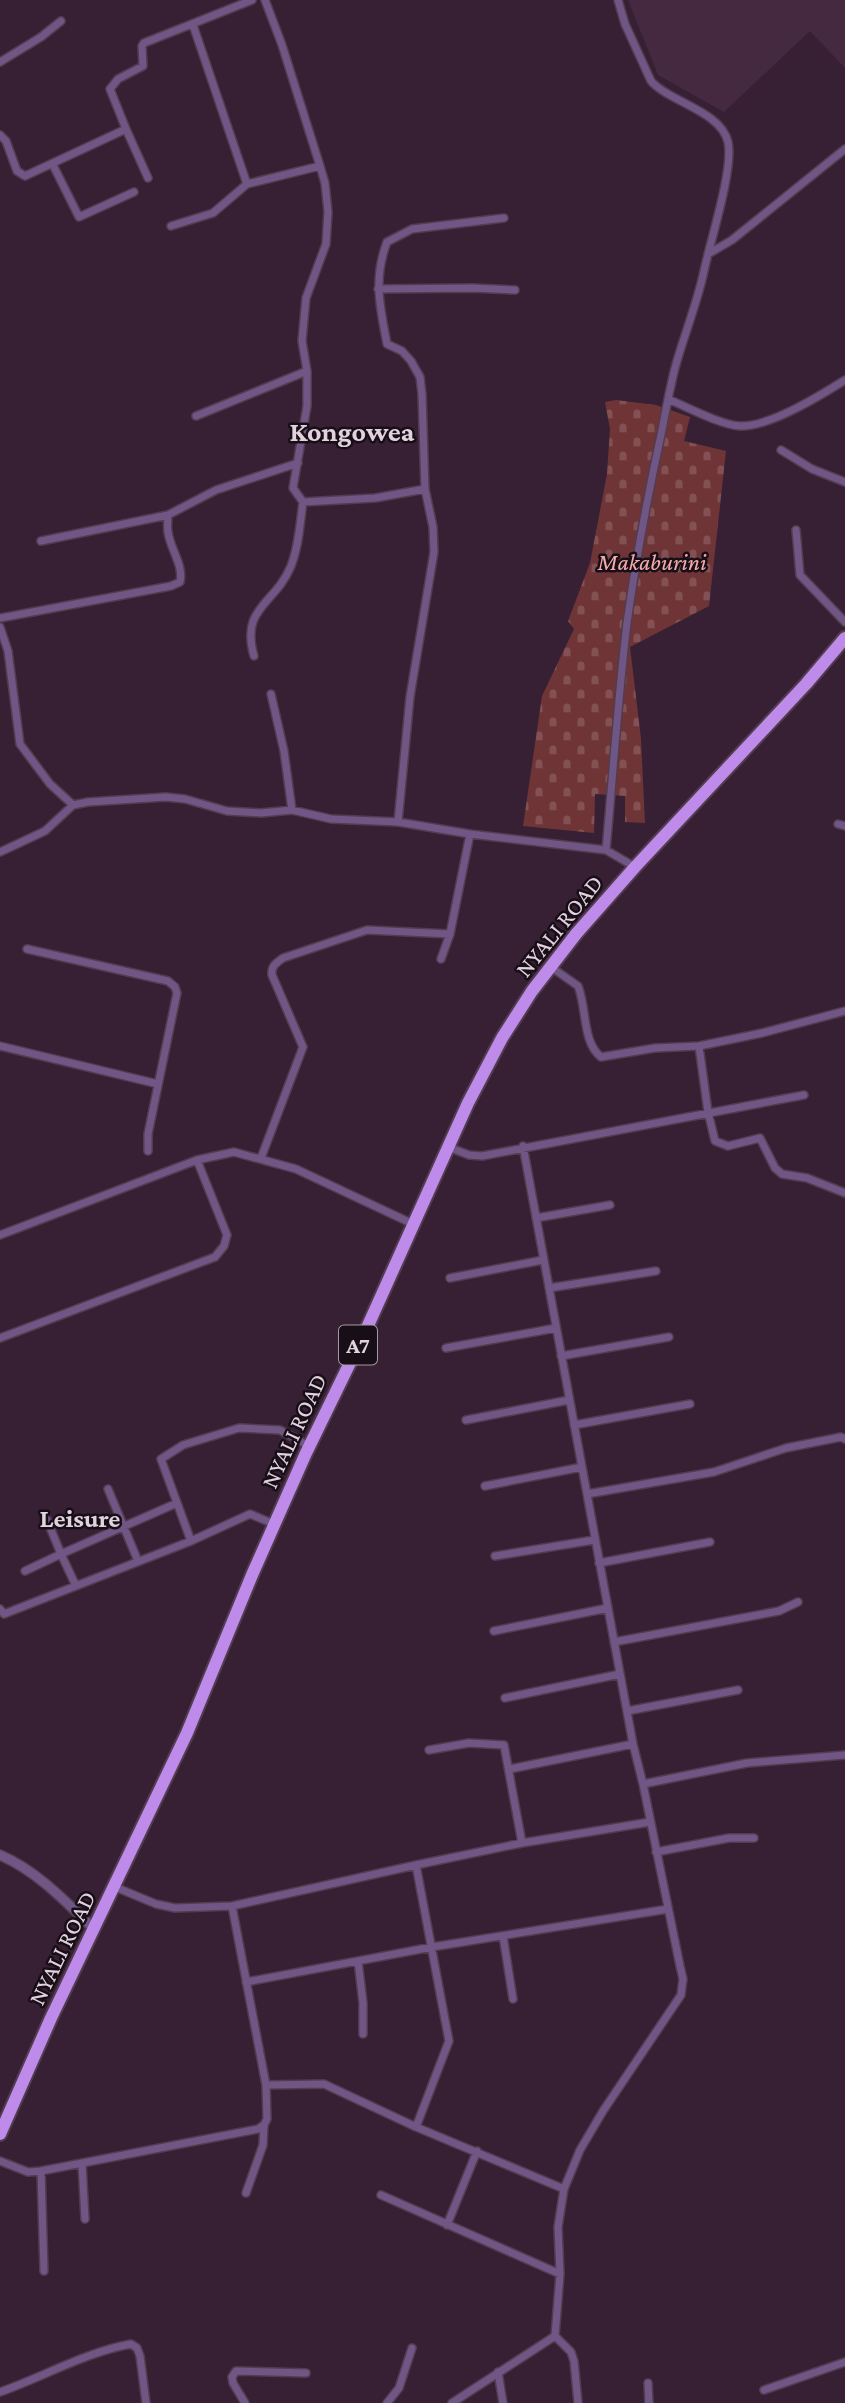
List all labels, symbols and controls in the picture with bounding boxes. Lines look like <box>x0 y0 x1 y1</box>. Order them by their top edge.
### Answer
district label: Kongowea <box>290 416 415 447</box>
park label: Makaburini <box>597 548 707 575</box>
street label: NYALI ROAD <box>509 869 608 982</box>
road number: A7 <box>339 1326 377 1364</box>
street label: NYALI ROAD <box>255 1369 332 1492</box>
district label: Leisure <box>40 1504 120 1533</box>
street label: NYALI ROAD <box>22 1886 101 2009</box>

